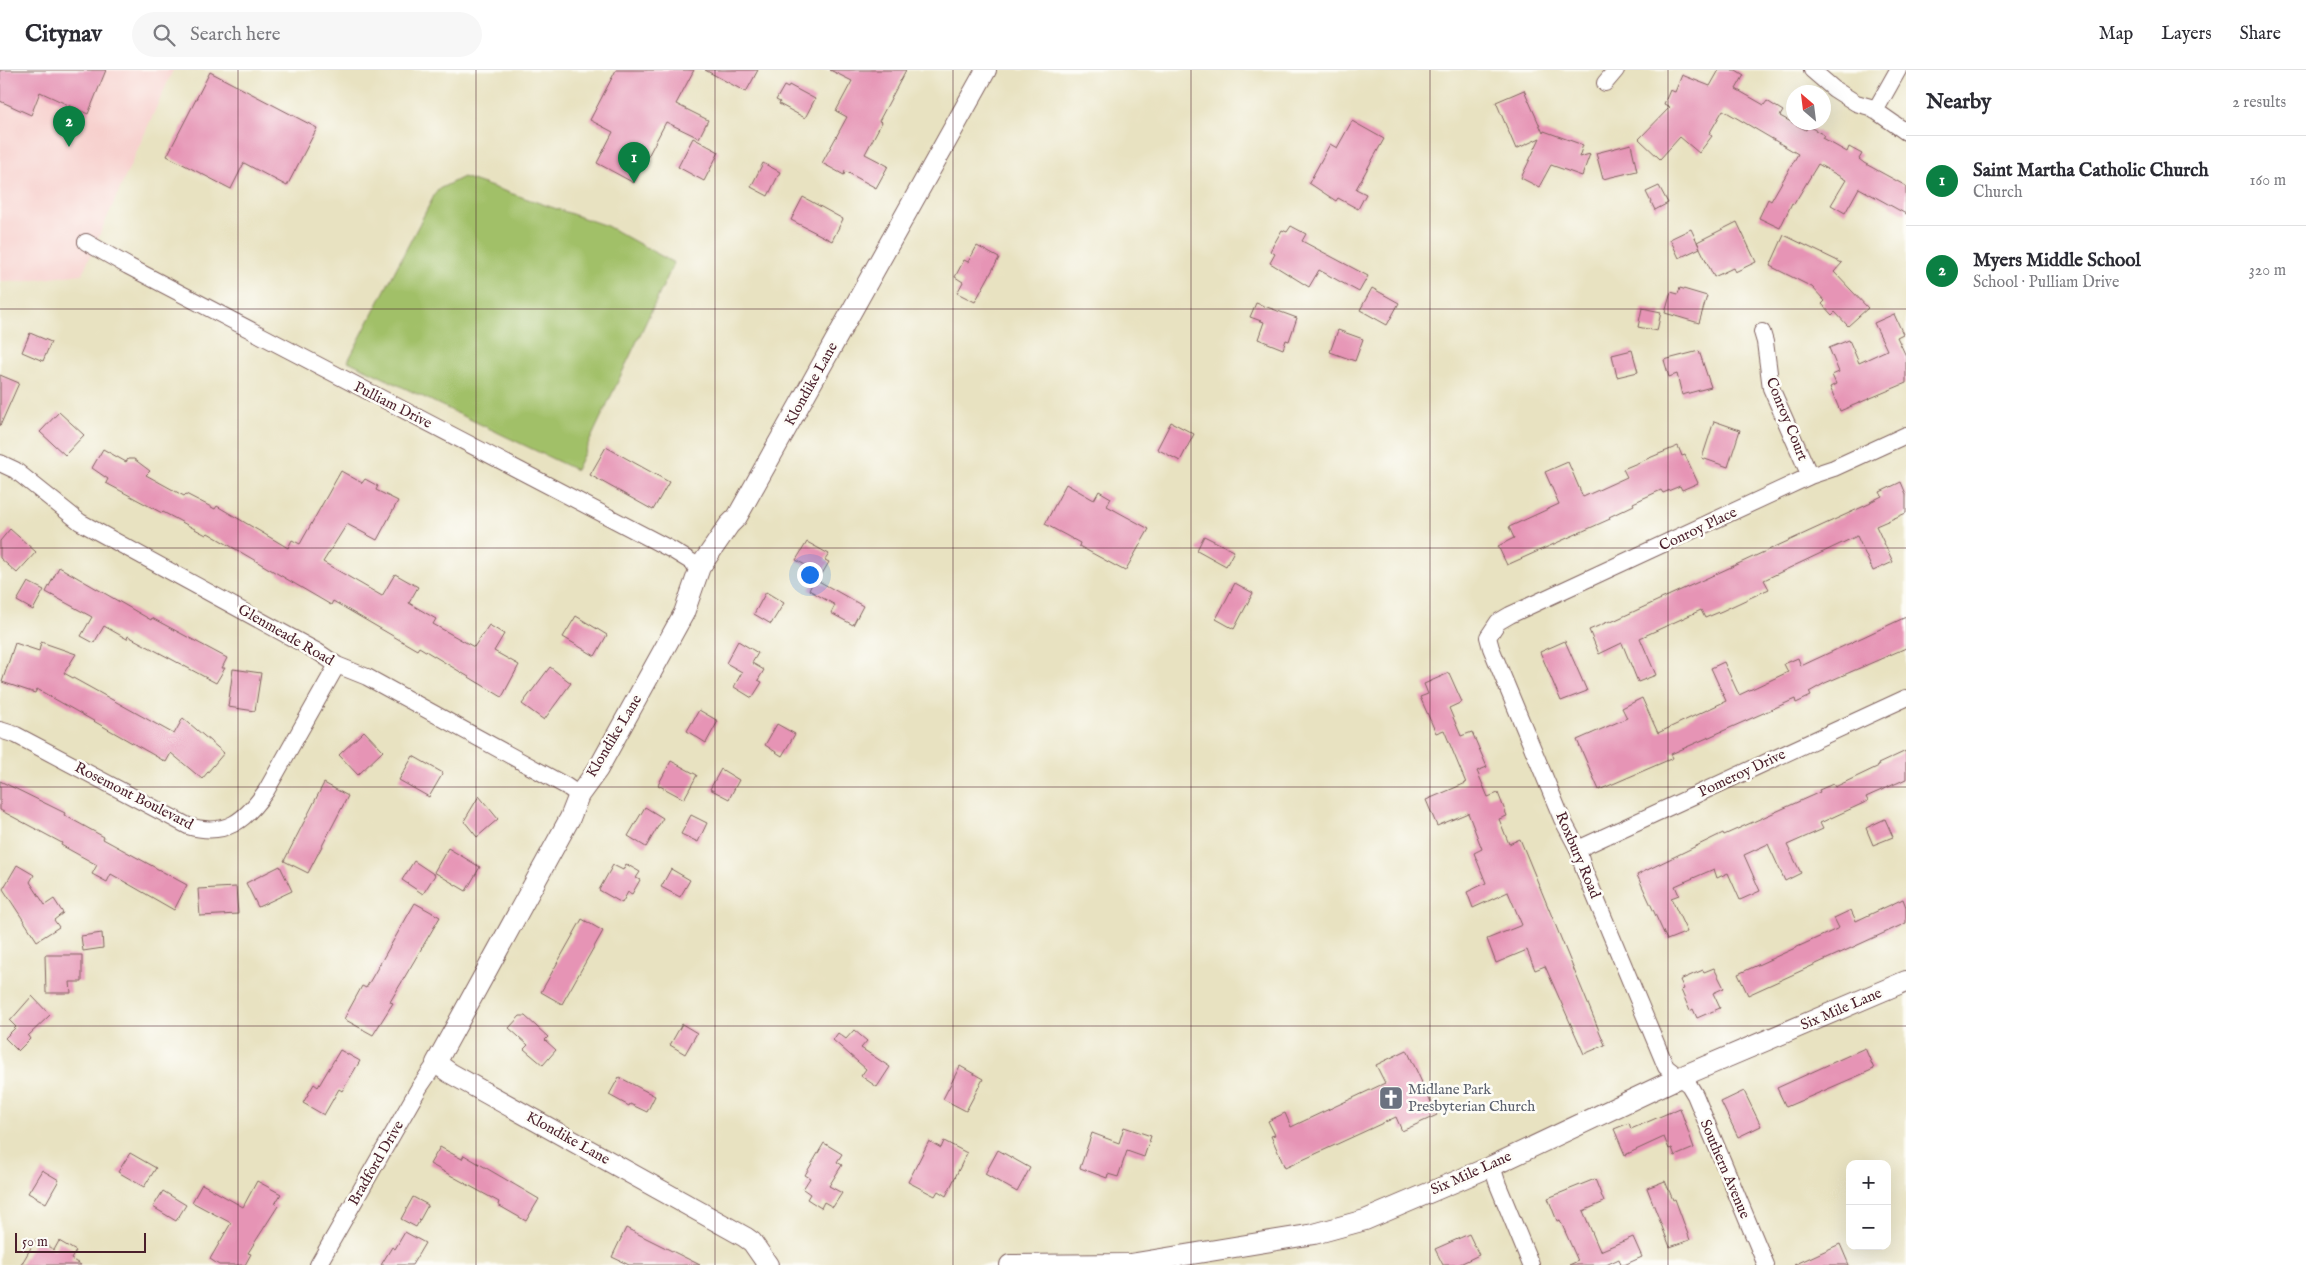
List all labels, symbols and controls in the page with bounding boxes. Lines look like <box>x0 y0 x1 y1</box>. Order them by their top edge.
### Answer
search box <box>132 12 482 57</box>
text: Citynav <box>25 19 102 50</box>
icon: search <box>150 21 178 49</box>
text: Search here <box>190 23 281 47</box>
text: Map <box>2099 23 2133 46</box>
text: Layers <box>2161 23 2212 46</box>
text: Share <box>2240 23 2281 46</box>
north arrow <box>1786 85 1831 130</box>
text: Nearby <box>1926 89 1991 116</box>
text: 2 results <box>2232 93 2286 113</box>
pin: 2 <box>53 106 85 147</box>
pin: 1 <box>618 142 650 183</box>
text: Saint Martha Catholic Church <box>1973 159 2209 183</box>
text: 1 <box>1939 171 1945 191</box>
text: 160 m <box>2250 171 2286 191</box>
text: Church <box>1973 183 2022 203</box>
text: Myers Middle School <box>1973 249 2141 273</box>
text: 2 <box>1938 261 1946 281</box>
text: 320 m <box>2249 261 2286 281</box>
text: School · Pulliam Drive <box>1973 273 2119 293</box>
street label: Klondike Lane <box>780 339 842 429</box>
street label: Conroy Court <box>1762 375 1812 463</box>
street label: Pulliam Drive <box>351 377 435 433</box>
street label: Conroy Place <box>1656 503 1740 555</box>
your location <box>797 562 823 588</box>
street label: Glenmeade Road <box>235 600 338 671</box>
street label: Klondike Lane <box>582 691 646 781</box>
street label: Pomeroy Drive <box>1695 744 1789 801</box>
street label: Rosemont Boulevard <box>71 758 197 835</box>
street label: Roxbury Road <box>1551 809 1605 902</box>
street label: Six Mile Lane <box>1797 983 1885 1035</box>
place label: Midlane Park Presbyterian Church <box>1408 1080 1535 1116</box>
church icon: Midlane Park Presbyterian Church <box>1378 1085 1404 1111</box>
street label: Klondike Lane <box>523 1107 613 1169</box>
street label: Southern Avenue <box>1696 1116 1755 1222</box>
street label: Bradford Drive <box>344 1117 408 1209</box>
street label: Six Mile Lane <box>1428 1147 1515 1199</box>
map controls <box>1846 1160 1891 1250</box>
button: + <box>1846 1160 1891 1205</box>
button: − <box>1846 1205 1891 1250</box>
scale bar <box>15 1230 146 1253</box>
text: 50 m <box>22 1233 48 1251</box>

